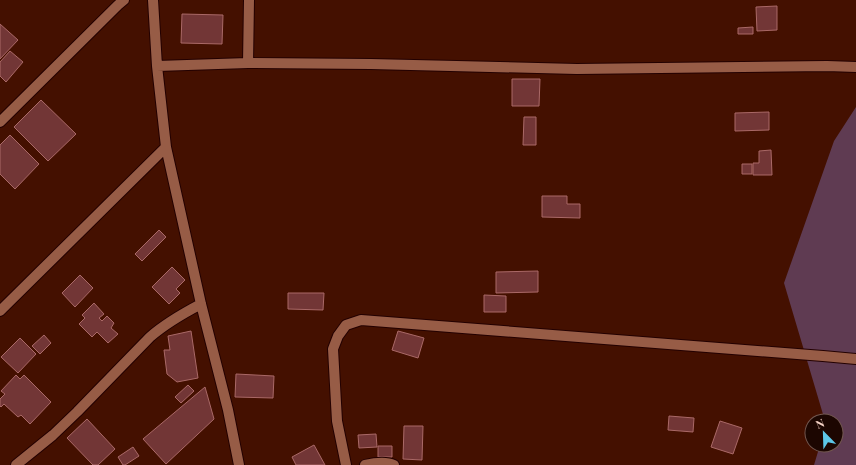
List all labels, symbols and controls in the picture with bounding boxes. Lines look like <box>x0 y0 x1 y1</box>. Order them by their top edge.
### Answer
north arrow <box>804 413 844 453</box>
text: N <box>813 415 827 432</box>

